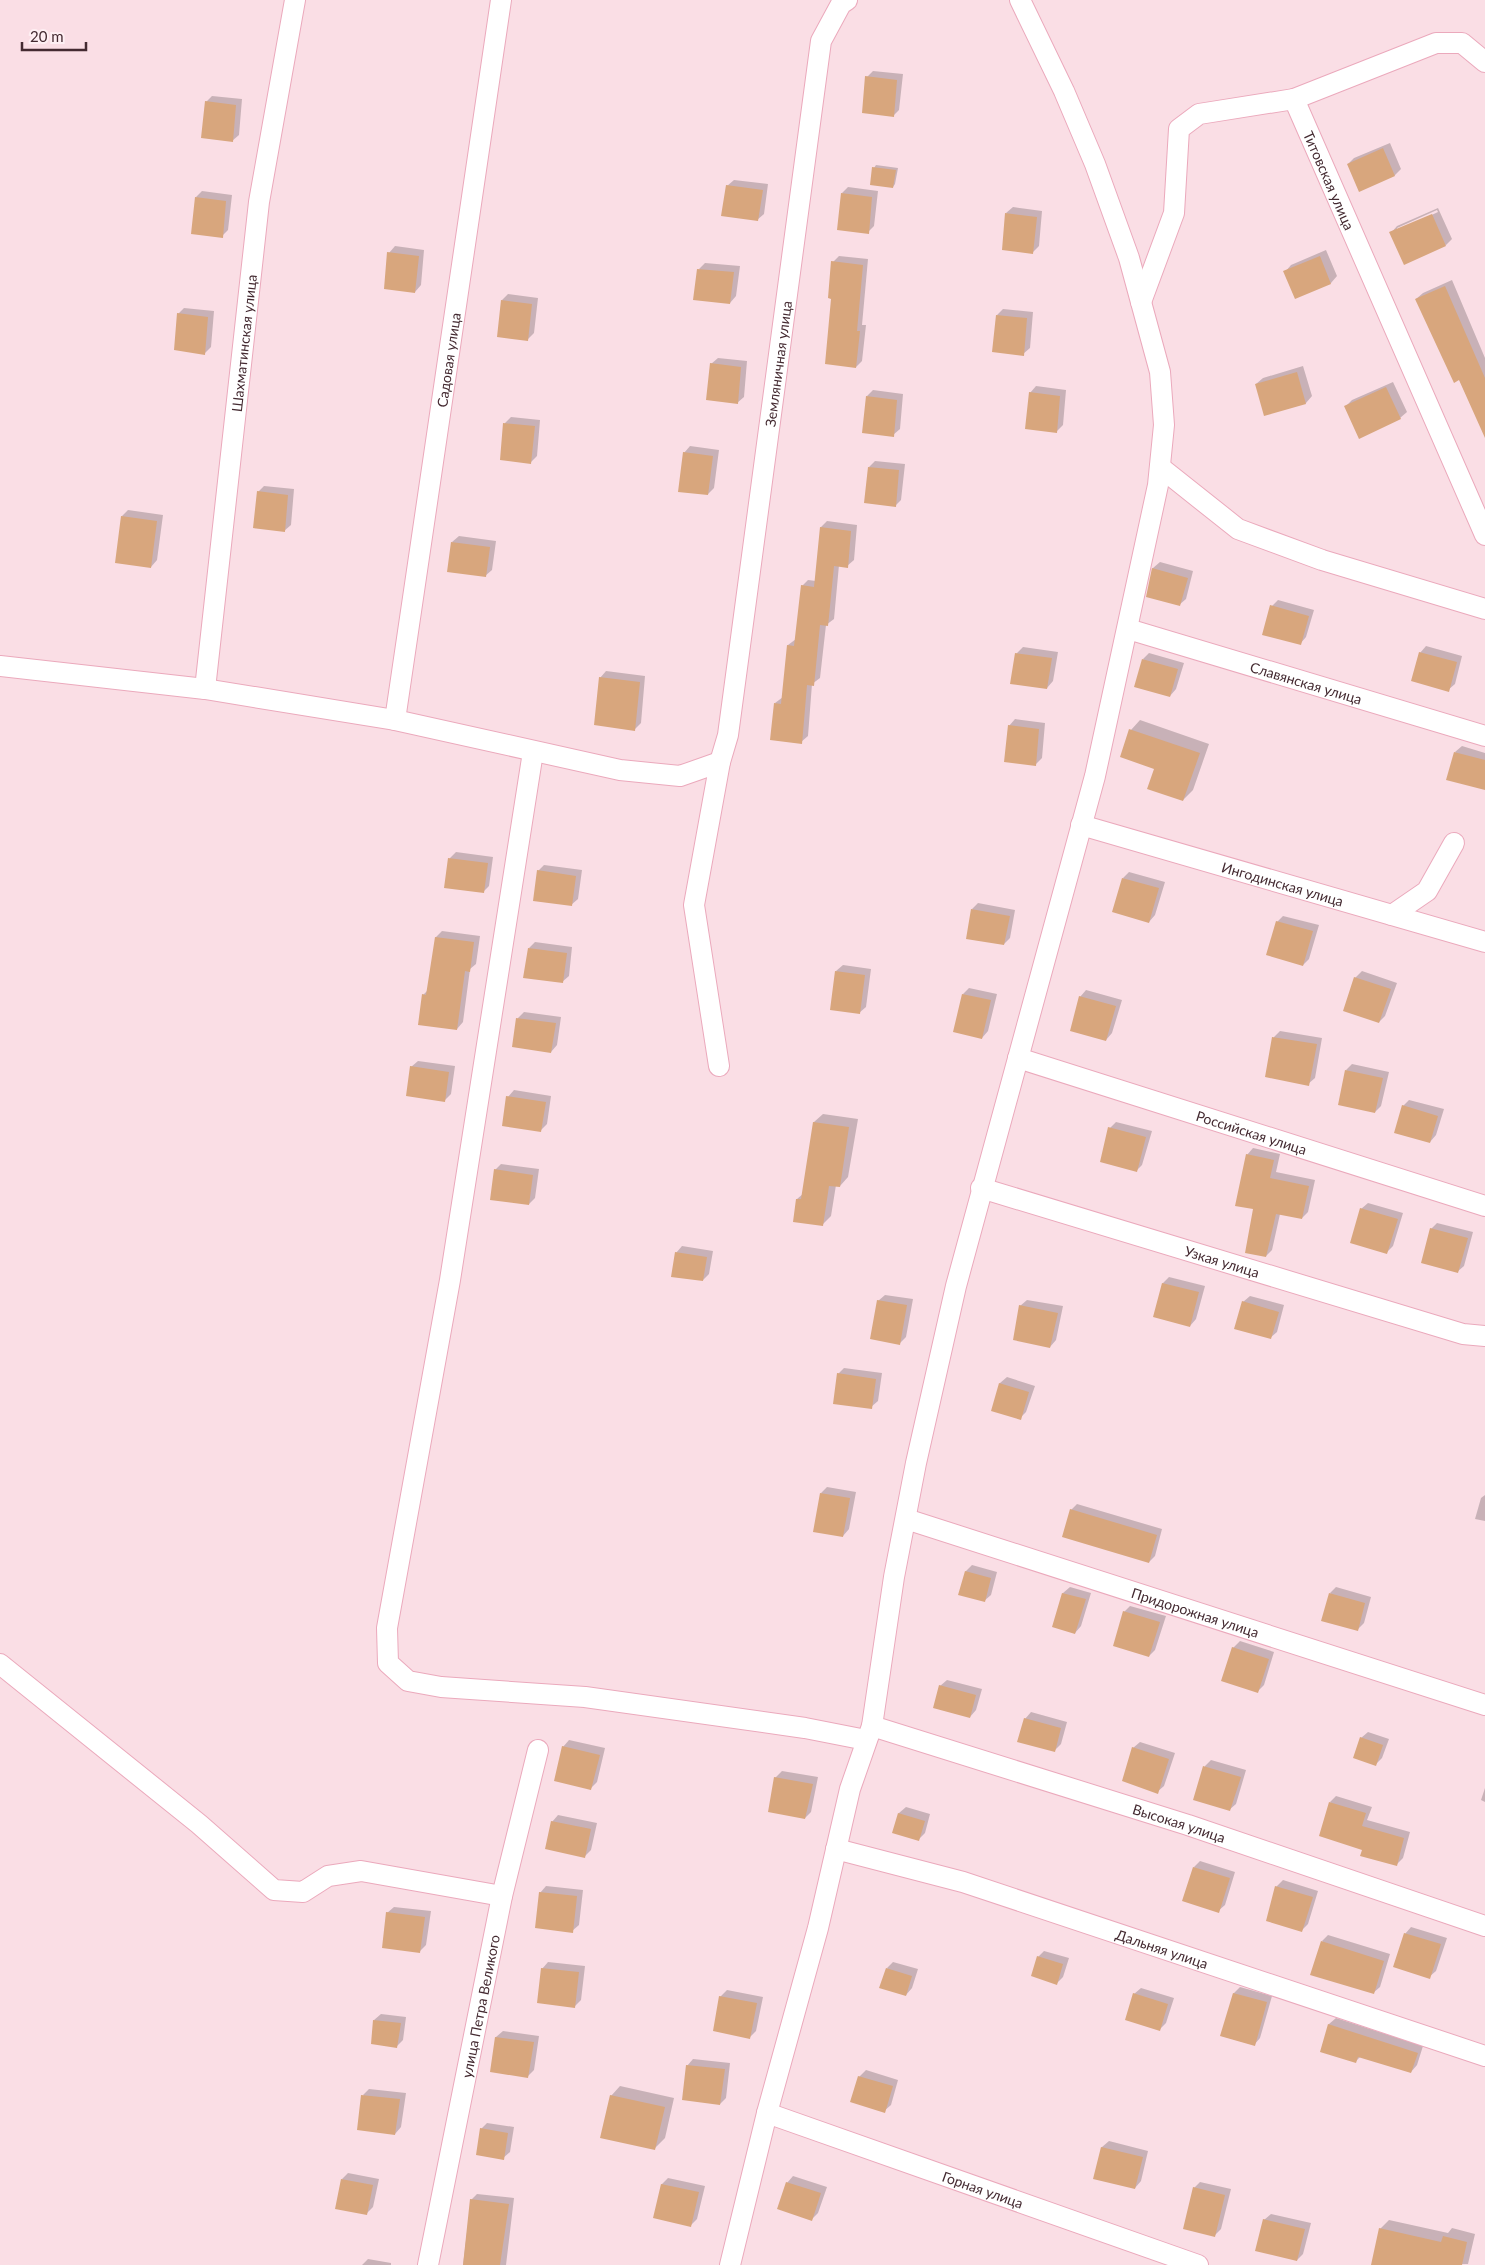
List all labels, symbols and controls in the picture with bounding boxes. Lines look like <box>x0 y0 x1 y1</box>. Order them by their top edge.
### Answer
scale bar <box>22 20 86 52</box>
text: 20 m <box>30 27 64 45</box>
street label: Титовская улица <box>1301 128 1359 232</box>
street label: Шахматинская улица <box>227 273 259 413</box>
street label: Земляничная улица <box>761 300 795 428</box>
street label: Садовая улица <box>433 311 463 408</box>
street label: Славянская улица <box>1248 658 1364 707</box>
street label: Ингодинская улица <box>1220 858 1346 909</box>
street label: Российская улица <box>1194 1107 1309 1158</box>
street label: Узкая улица <box>1183 1242 1262 1280</box>
street label: Придорожная улица <box>1130 1584 1261 1640</box>
street label: Высокая улица <box>1131 1800 1228 1846</box>
street label: Дальняя улица <box>1114 1925 1210 1972</box>
street label: улица Петра Великого <box>457 1933 503 2079</box>
street label: Горная улица <box>940 2167 1026 2211</box>

